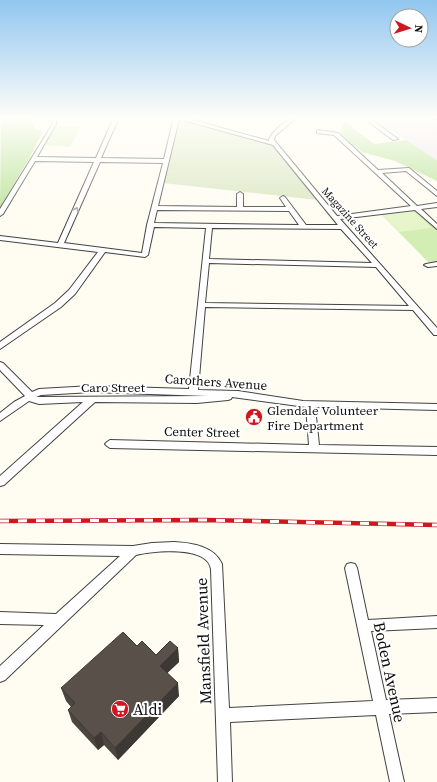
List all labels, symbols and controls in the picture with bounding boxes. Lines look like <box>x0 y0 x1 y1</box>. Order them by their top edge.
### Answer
north arrow <box>389 8 429 48</box>
text: N <box>411 24 426 33</box>
street label: Magazine Street <box>318 184 382 252</box>
one-way arrow <box>72 206 80 213</box>
street label: Carothers Avenue <box>164 370 268 394</box>
street label: Caro Street <box>81 379 146 396</box>
place label: Glendale Volunteer Fire Department <box>267 402 379 434</box>
public building icon: Glendale Volunteer Fire Department <box>244 407 264 427</box>
street label: Center Street <box>164 423 241 441</box>
street label: Mansfield Avenue <box>190 577 216 705</box>
street label: Boden Avenue <box>369 620 411 724</box>
place label: Aldi <box>133 698 162 720</box>
supermarket icon: Aldi <box>110 699 130 719</box>

